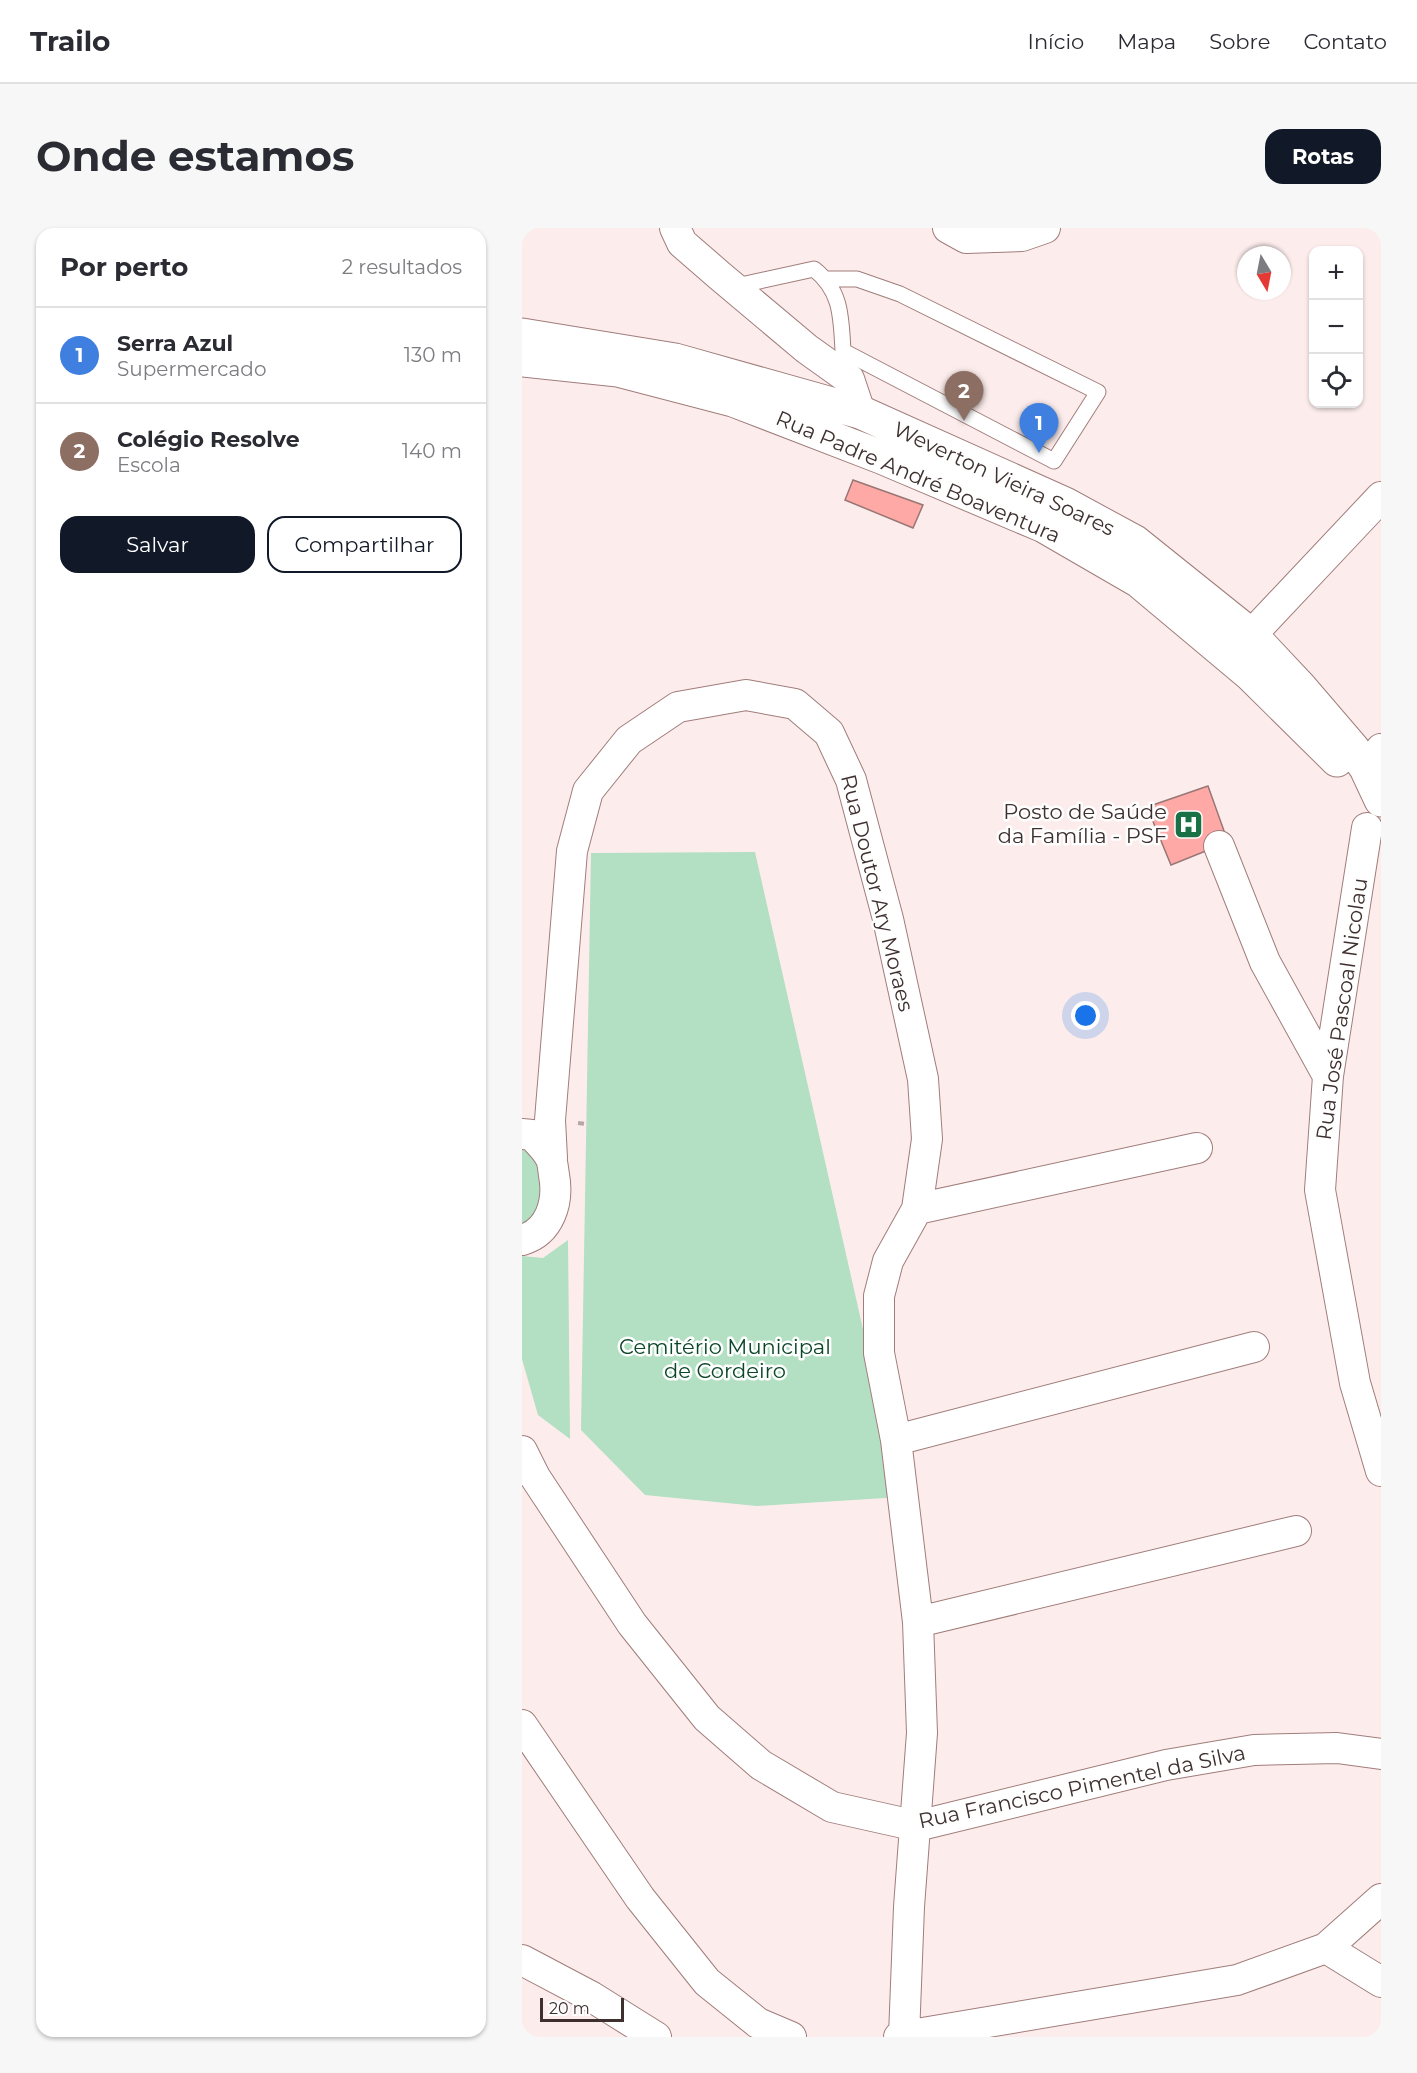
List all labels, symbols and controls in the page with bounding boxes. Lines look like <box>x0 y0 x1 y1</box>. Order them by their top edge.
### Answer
text: Trailo <box>30 24 110 58</box>
text: Início <box>1028 29 1084 54</box>
text: Mapa <box>1117 29 1176 54</box>
text: Sobre <box>1209 29 1270 54</box>
text: Contato <box>1303 29 1387 54</box>
button: Rotas <box>1265 129 1381 184</box>
text: Onde estamos <box>36 130 354 182</box>
north arrow <box>1237 246 1291 300</box>
map controls <box>1309 246 1363 408</box>
button: + <box>1309 246 1363 300</box>
text: Por perto <box>60 251 188 283</box>
text: 2 resultados <box>342 255 462 279</box>
button: − <box>1309 300 1363 354</box>
text: Serra Azul <box>117 330 233 357</box>
text: 1 <box>76 343 83 367</box>
text: 130 m <box>404 343 462 367</box>
button: locate <box>1309 354 1363 408</box>
text: Supermercado <box>117 357 266 381</box>
pin: 2 <box>944 372 984 421</box>
pin: 1 <box>1020 404 1058 453</box>
street label: Rua Padre André Boaventura <box>772 405 1064 548</box>
street label: Weverton Vieira Soares <box>890 416 1119 541</box>
text: Colégio Resolve <box>117 426 300 453</box>
text: 2 <box>74 439 85 463</box>
text: 140 m <box>402 439 462 463</box>
text: Escola <box>117 453 181 477</box>
button: Salvar <box>60 516 255 573</box>
button: Compartilhar <box>267 516 462 573</box>
street label: Rua Doutor Ary Moraes <box>836 772 919 1014</box>
place label: Posto de Saúde da Família - PSF <box>998 799 1167 848</box>
hospital icon: Posto de Saúde da Família - PSF <box>1172 808 1204 840</box>
street label: Rua José Pascoal Nicolau <box>1311 876 1372 1142</box>
your location <box>1071 1001 1100 1030</box>
park label: Cemitério Municipal de Cordeiro <box>619 1334 831 1383</box>
street label: Rua Francisco Pimentel da Silva <box>916 1740 1248 1833</box>
scale bar <box>540 1995 624 2022</box>
text: 20 m <box>549 1999 590 2018</box>

